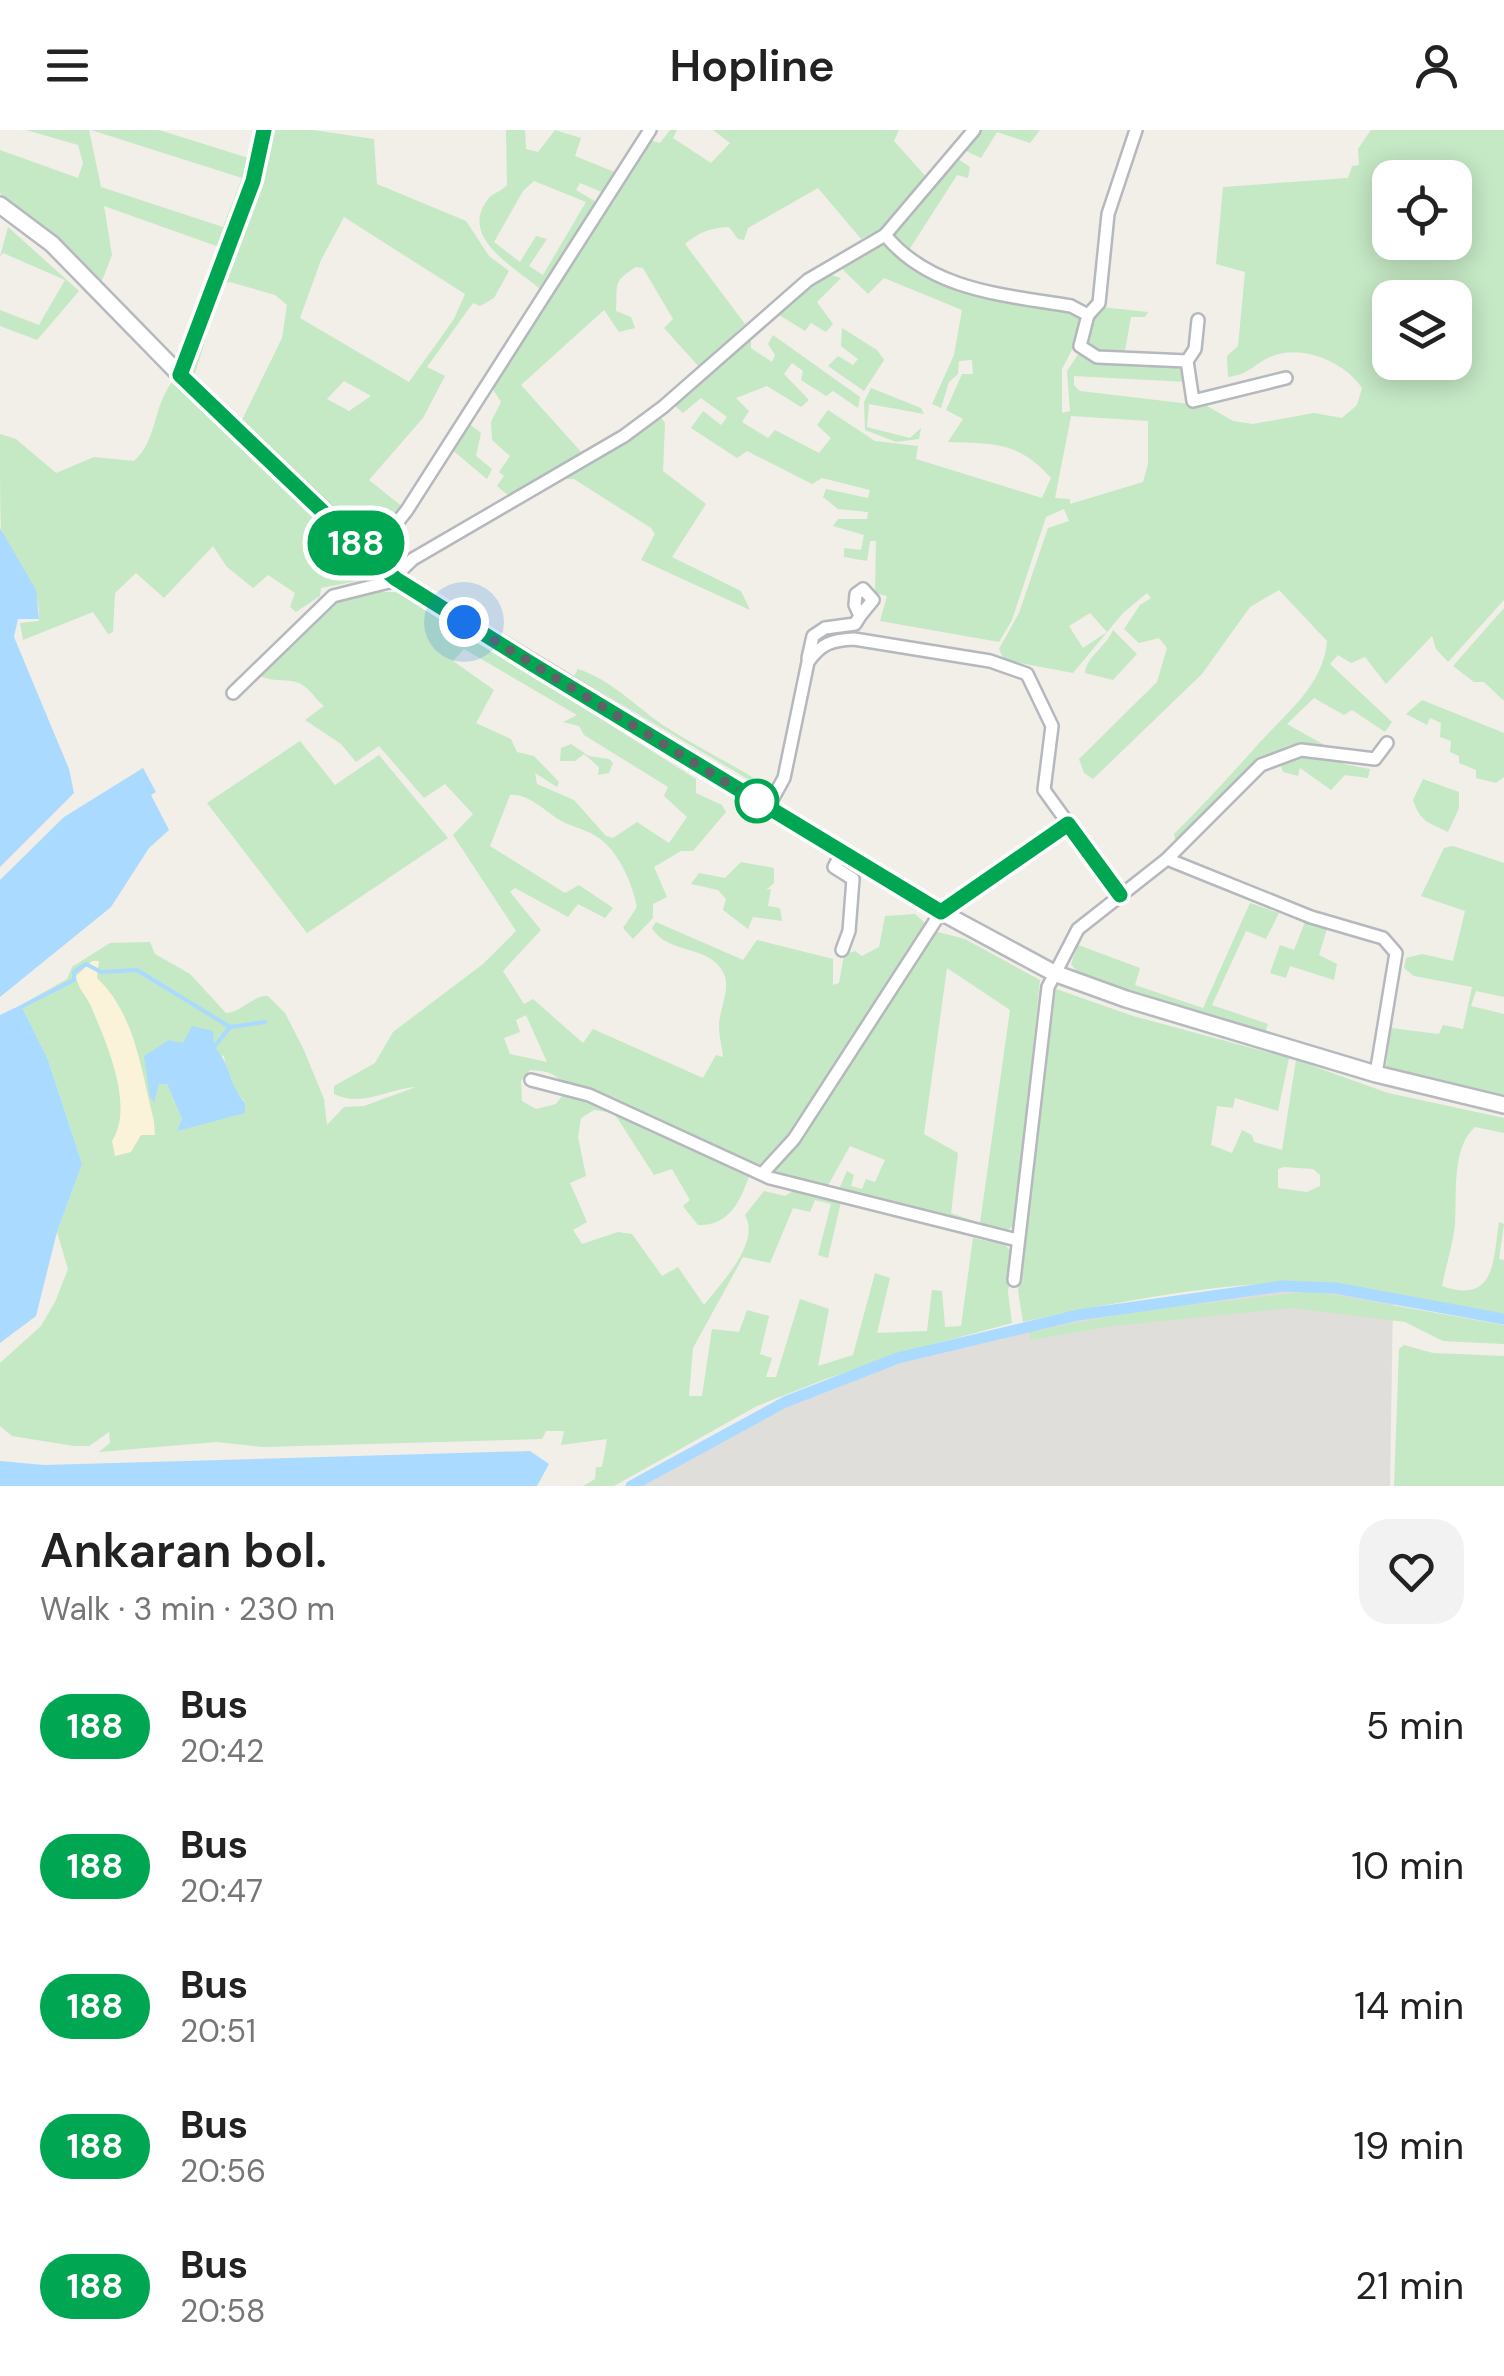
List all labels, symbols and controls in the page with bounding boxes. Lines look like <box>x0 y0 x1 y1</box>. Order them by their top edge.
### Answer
text: Hopline <box>669 36 835 95</box>
icon: menu <box>40 38 95 93</box>
icon: person <box>1409 38 1464 93</box>
map controls <box>1372 160 1472 380</box>
button: locate <box>1372 160 1472 260</box>
button: layers <box>1372 280 1472 380</box>
line badge: 188 <box>298 510 414 576</box>
text: 188 <box>327 520 385 566</box>
your location <box>439 597 489 647</box>
unlabelled marker <box>736 780 778 822</box>
text: Ankaran bol. <box>40 1519 327 1582</box>
button: heart <box>1359 1519 1464 1624</box>
text: Walk · 3 min · 230 m <box>40 1588 335 1630</box>
text: Bus <box>180 1680 248 1730</box>
text: 5 min <box>1366 1701 1464 1751</box>
text: 188 <box>66 1703 124 1749</box>
text: 20:42 <box>180 1730 264 1772</box>
text: Bus <box>180 1820 248 1870</box>
text: 10 min <box>1351 1841 1464 1891</box>
text: 188 <box>66 1843 124 1889</box>
text: 20:47 <box>180 1870 263 1912</box>
text: Bus <box>180 1960 248 2010</box>
text: 14 min <box>1354 1981 1464 2031</box>
text: 188 <box>66 1983 124 2029</box>
text: 20:51 <box>180 2010 256 2052</box>
text: Bus <box>180 2100 248 2150</box>
text: 19 min <box>1353 2121 1464 2171</box>
text: 188 <box>66 2123 124 2169</box>
text: 20:56 <box>180 2150 266 2192</box>
text: Bus <box>180 2240 248 2290</box>
text: 21 min <box>1355 2261 1464 2311</box>
text: 188 <box>66 2263 124 2309</box>
text: 20:58 <box>180 2290 265 2332</box>

